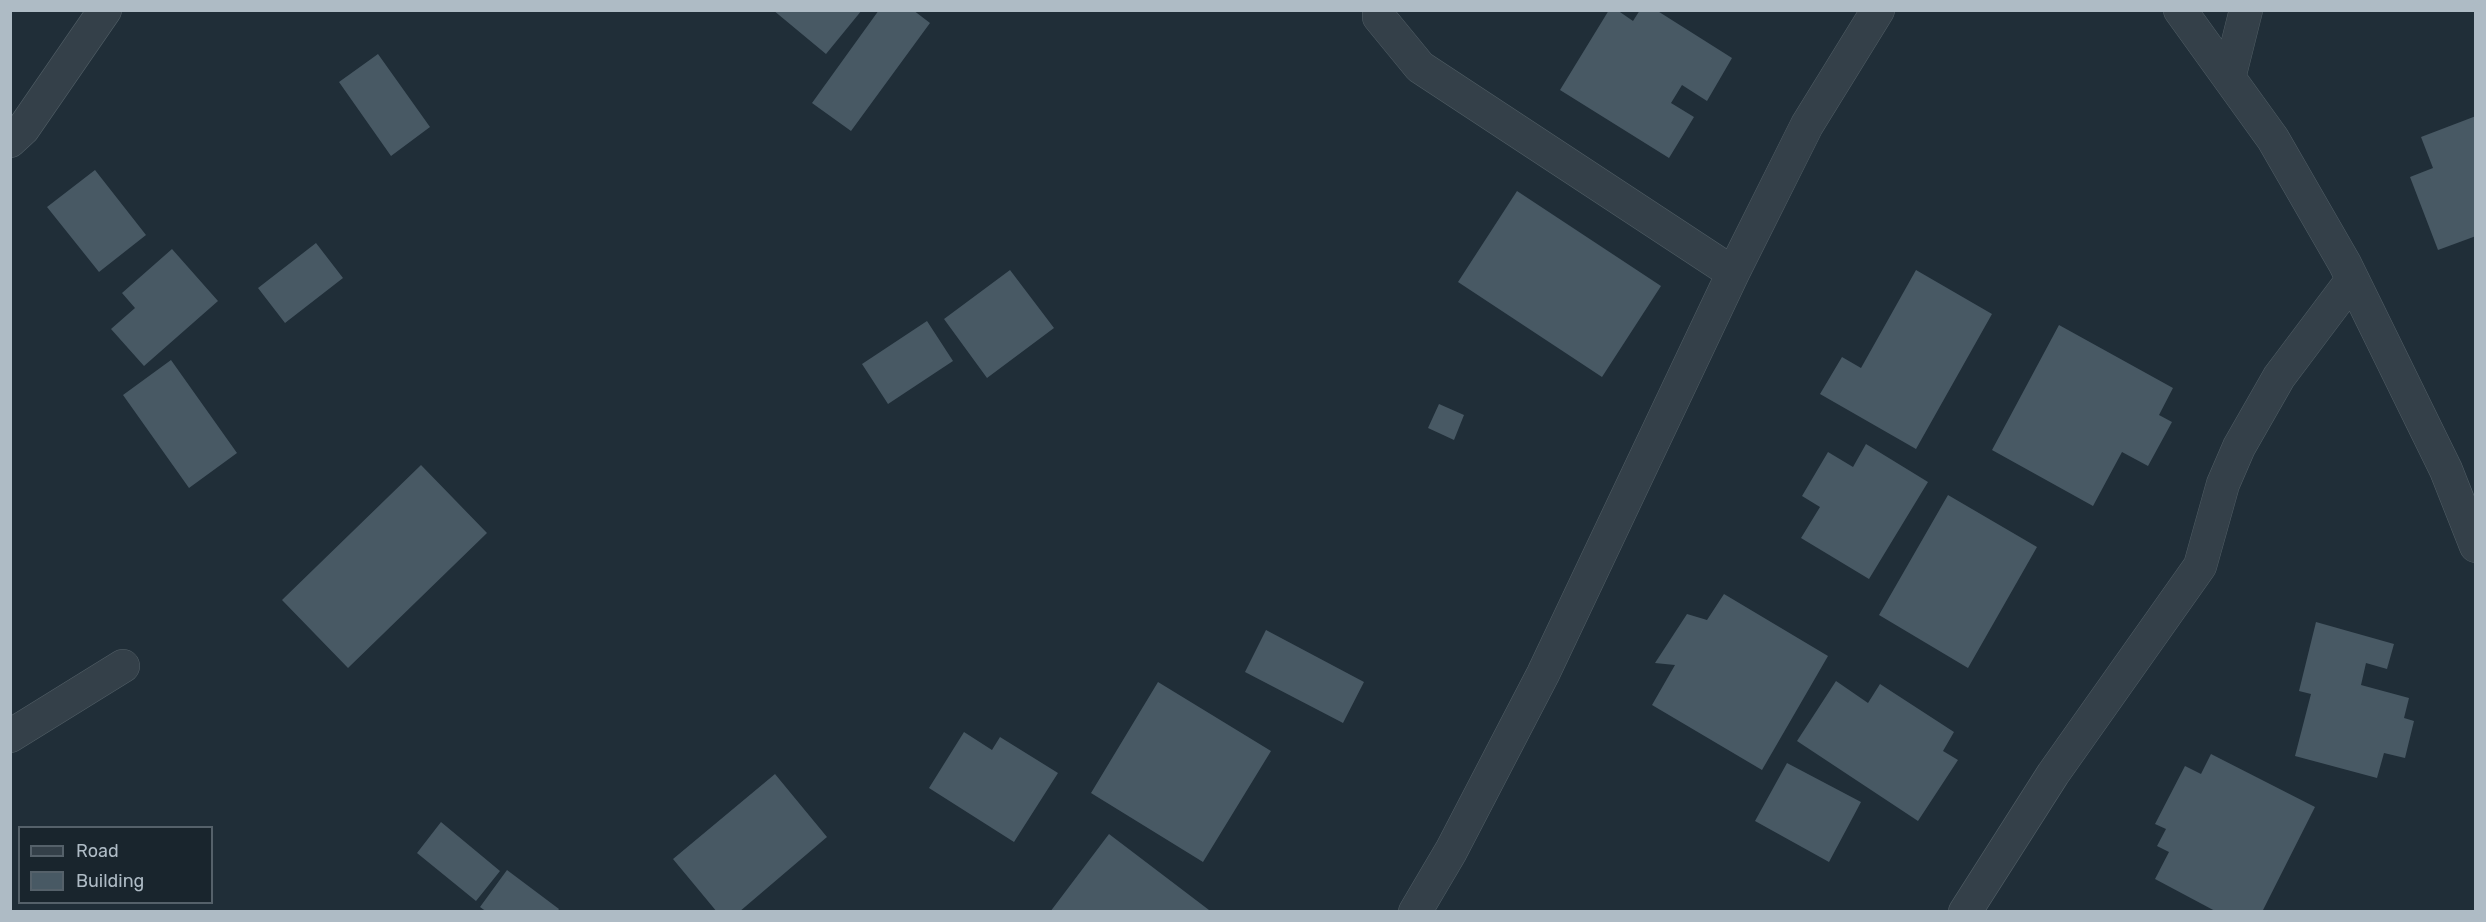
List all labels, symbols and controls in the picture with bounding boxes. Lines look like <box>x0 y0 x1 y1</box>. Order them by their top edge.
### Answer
legend <box>18 826 213 904</box>
text: Road <box>76 840 119 862</box>
text: Building <box>76 870 144 892</box>

